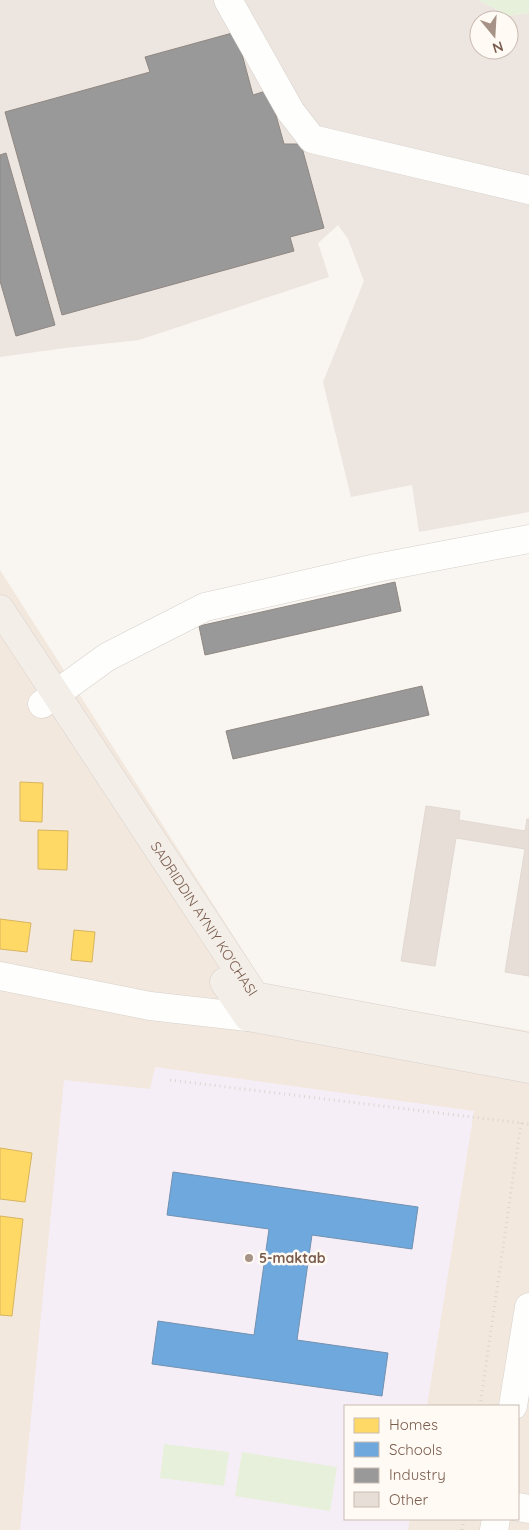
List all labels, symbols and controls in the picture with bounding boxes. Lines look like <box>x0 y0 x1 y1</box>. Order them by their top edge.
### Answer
north arrow <box>469 10 519 60</box>
text: N <box>490 37 506 58</box>
street label: SADRIDDIN AYNIY KO'CHASI <box>147 838 262 999</box>
place label: 5-maktab <box>259 1249 326 1267</box>
marker: 5-maktab <box>243 1252 255 1264</box>
legend <box>344 1405 519 1520</box>
text: Homes <box>389 1415 438 1434</box>
text: Schools <box>389 1440 442 1459</box>
text: Industry <box>389 1465 446 1484</box>
text: Other <box>389 1490 429 1509</box>

